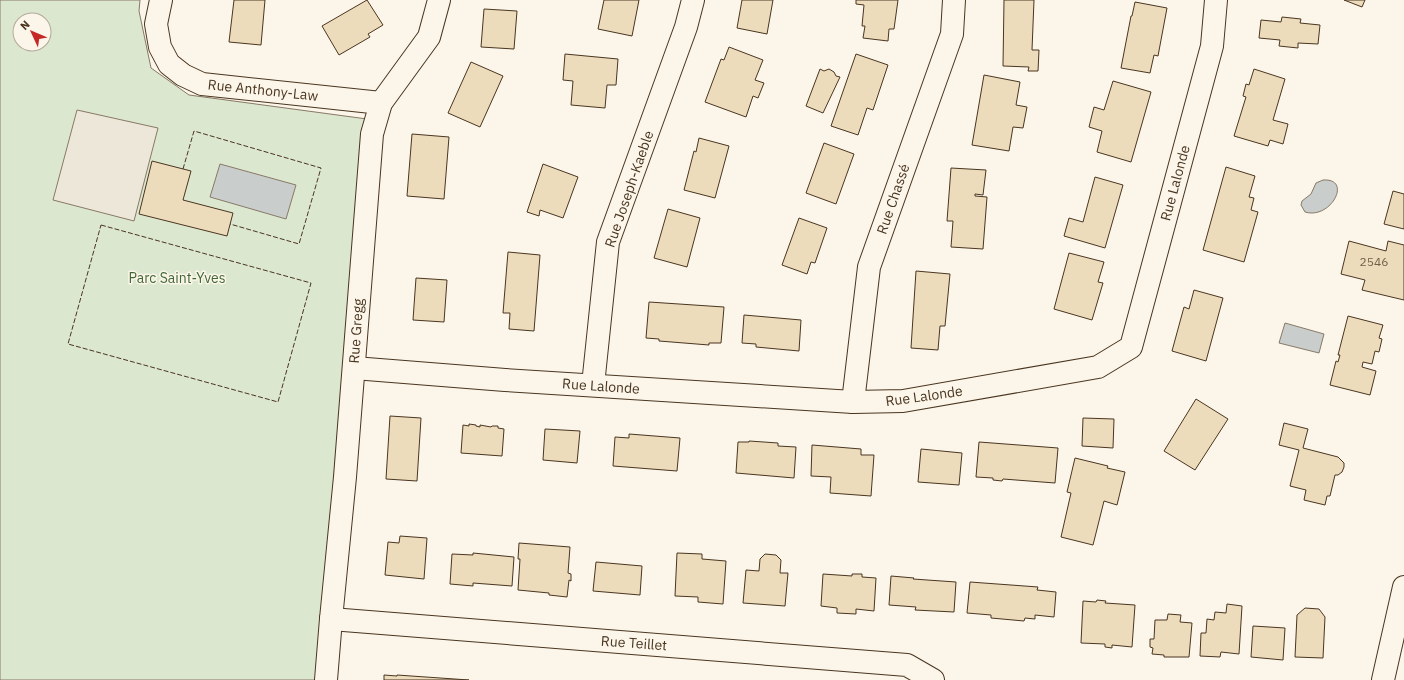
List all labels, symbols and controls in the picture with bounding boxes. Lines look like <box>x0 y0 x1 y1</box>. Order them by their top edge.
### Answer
north arrow <box>12 12 52 52</box>
text: N <box>17 17 33 33</box>
street label: Rue Anthony-Law <box>207 75 319 105</box>
street label: Rue Joseph-Kaeble <box>601 128 658 250</box>
street label: Rue Lalonde <box>1156 143 1194 223</box>
street label: Rue Chassé <box>873 161 914 237</box>
house number: 2546 <box>1360 254 1388 269</box>
park label: Parc Saint-Yves <box>128 269 226 287</box>
street label: Rue Gregg <box>345 297 367 364</box>
street label: Rue Lalonde <box>562 374 641 398</box>
street label: Rue Lalonde <box>884 382 964 410</box>
street label: Rue Teillet <box>600 632 668 654</box>

